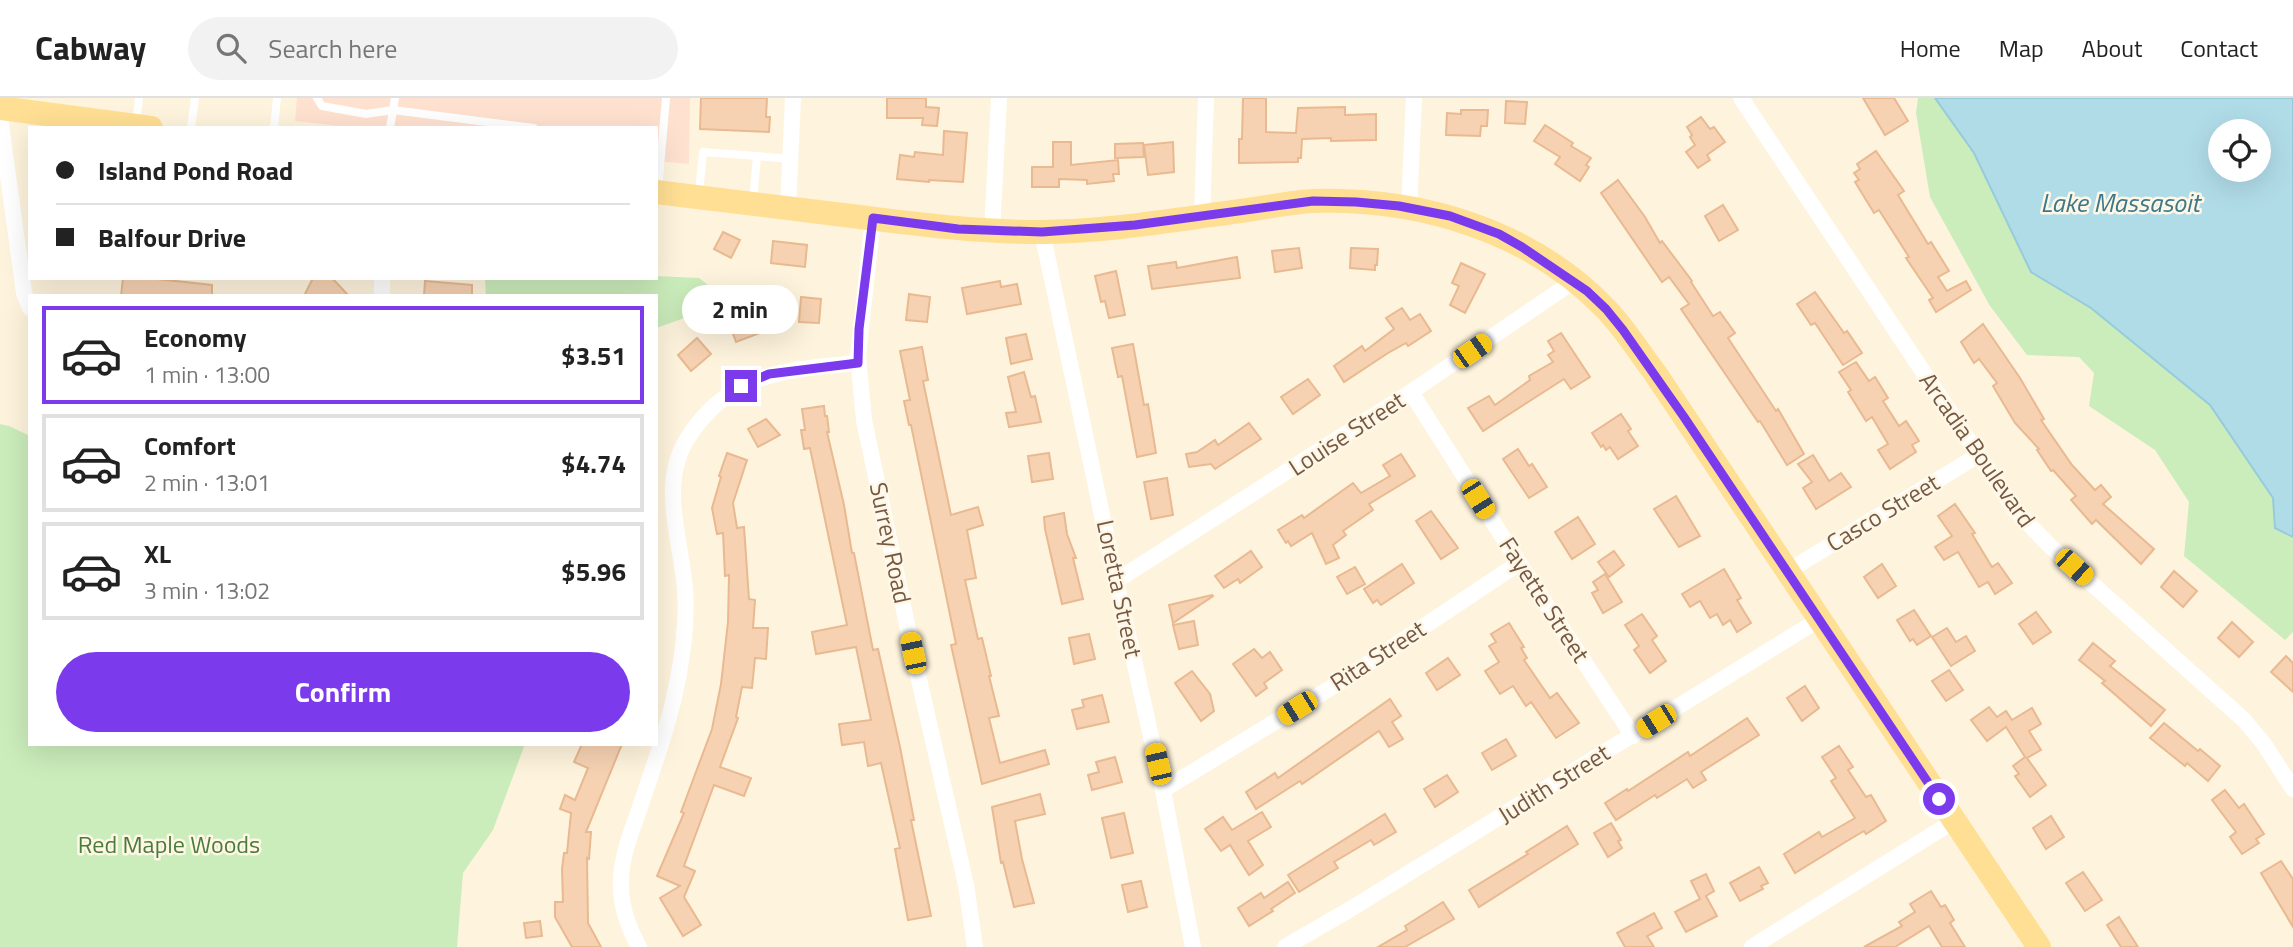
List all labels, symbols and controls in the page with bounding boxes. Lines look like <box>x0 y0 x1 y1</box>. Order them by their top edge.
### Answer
search box <box>188 17 678 80</box>
text: Cabway <box>35 23 146 73</box>
icon: search <box>212 29 250 67</box>
text: Search here <box>268 29 397 68</box>
text: Home <box>1900 30 1961 66</box>
text: Map <box>1999 30 2044 66</box>
text: About <box>2082 30 2142 66</box>
text: Contact <box>2180 30 2258 66</box>
map controls <box>2208 119 2271 182</box>
button: locate <box>2208 119 2271 182</box>
text: Island Pond Road <box>98 151 293 190</box>
water label: Lake Massasoit <box>2040 183 2202 222</box>
text: Balfour Drive <box>98 218 246 257</box>
callout: 2 min <box>683 285 799 334</box>
text: 2 min <box>712 292 768 327</box>
text: Economy <box>144 318 246 357</box>
icon: car <box>60 324 123 387</box>
car <box>1449 330 1496 372</box>
text: $3.51 <box>561 336 626 375</box>
text: 1 min · 13:00 <box>144 357 270 392</box>
street label: Arcadia Boulevard <box>1911 365 2045 534</box>
route end <box>725 370 757 402</box>
street label: Louise Street <box>1281 382 1412 484</box>
text: Comfort <box>144 426 236 465</box>
icon: car <box>60 432 123 495</box>
text: $4.74 <box>561 444 626 483</box>
street label: Casco Street <box>1819 464 1946 560</box>
text: 2 min · 13:01 <box>144 465 270 500</box>
car <box>1458 476 1499 522</box>
street label: Surrey Road <box>861 479 921 607</box>
street label: Loretta Street <box>1088 516 1152 662</box>
street label: Fayette Street <box>1491 530 1599 670</box>
text: XL <box>144 534 171 573</box>
icon: car <box>60 540 123 603</box>
car <box>2052 545 2097 589</box>
text: $5.96 <box>561 552 626 591</box>
text: 3 min · 13:02 <box>144 573 270 608</box>
street label: Rita Street <box>1323 610 1433 700</box>
car <box>899 630 928 676</box>
button: Confirm <box>56 652 630 732</box>
car <box>1274 688 1321 728</box>
car <box>1633 701 1680 741</box>
street label: Judith Street <box>1490 734 1617 832</box>
car <box>1144 741 1173 787</box>
route start <box>1923 783 1955 815</box>
park label: Red Maple Woods <box>78 826 260 862</box>

